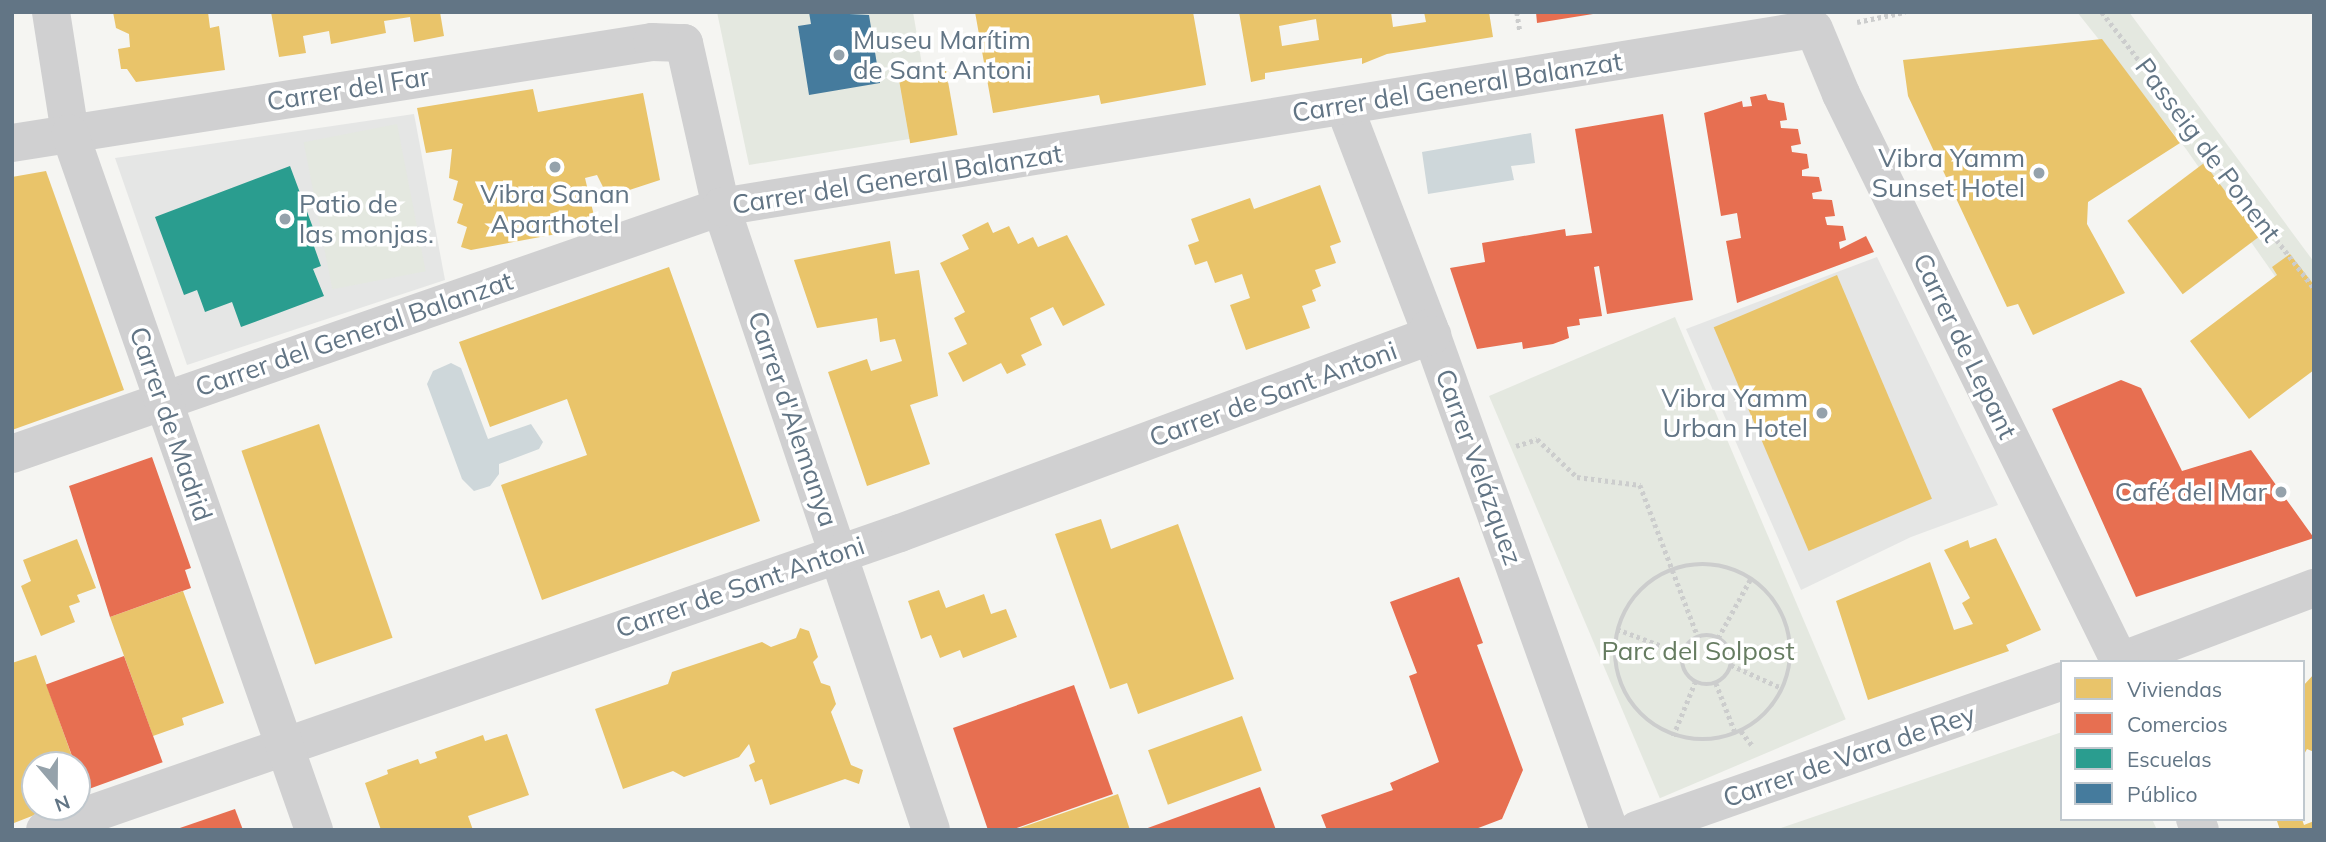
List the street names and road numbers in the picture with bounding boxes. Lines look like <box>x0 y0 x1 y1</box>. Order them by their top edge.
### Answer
street label: Carrer del General Balanzat <box>1290 46 1624 128</box>
street label: Passeig de Ponent <box>2129 52 2287 248</box>
street label: Carrer del Far <box>265 61 431 117</box>
street label: Carrer del General Balanzat <box>730 138 1064 220</box>
street label: Carrer de Lepant <box>1907 248 2023 444</box>
street label: Carrer del General Balanzat <box>191 265 517 403</box>
street label: Carrer d'Alemanya <box>742 307 844 531</box>
street label: Carrer de Madrid <box>123 323 219 525</box>
street label: Carrer de Sant Antoni <box>1145 335 1401 453</box>
street label: Carrer Velázquez <box>1429 365 1529 569</box>
street label: Carrer de Sant Antoni <box>611 530 869 644</box>
street label: Carrer de Vara de Rey <box>1719 698 1979 814</box>

